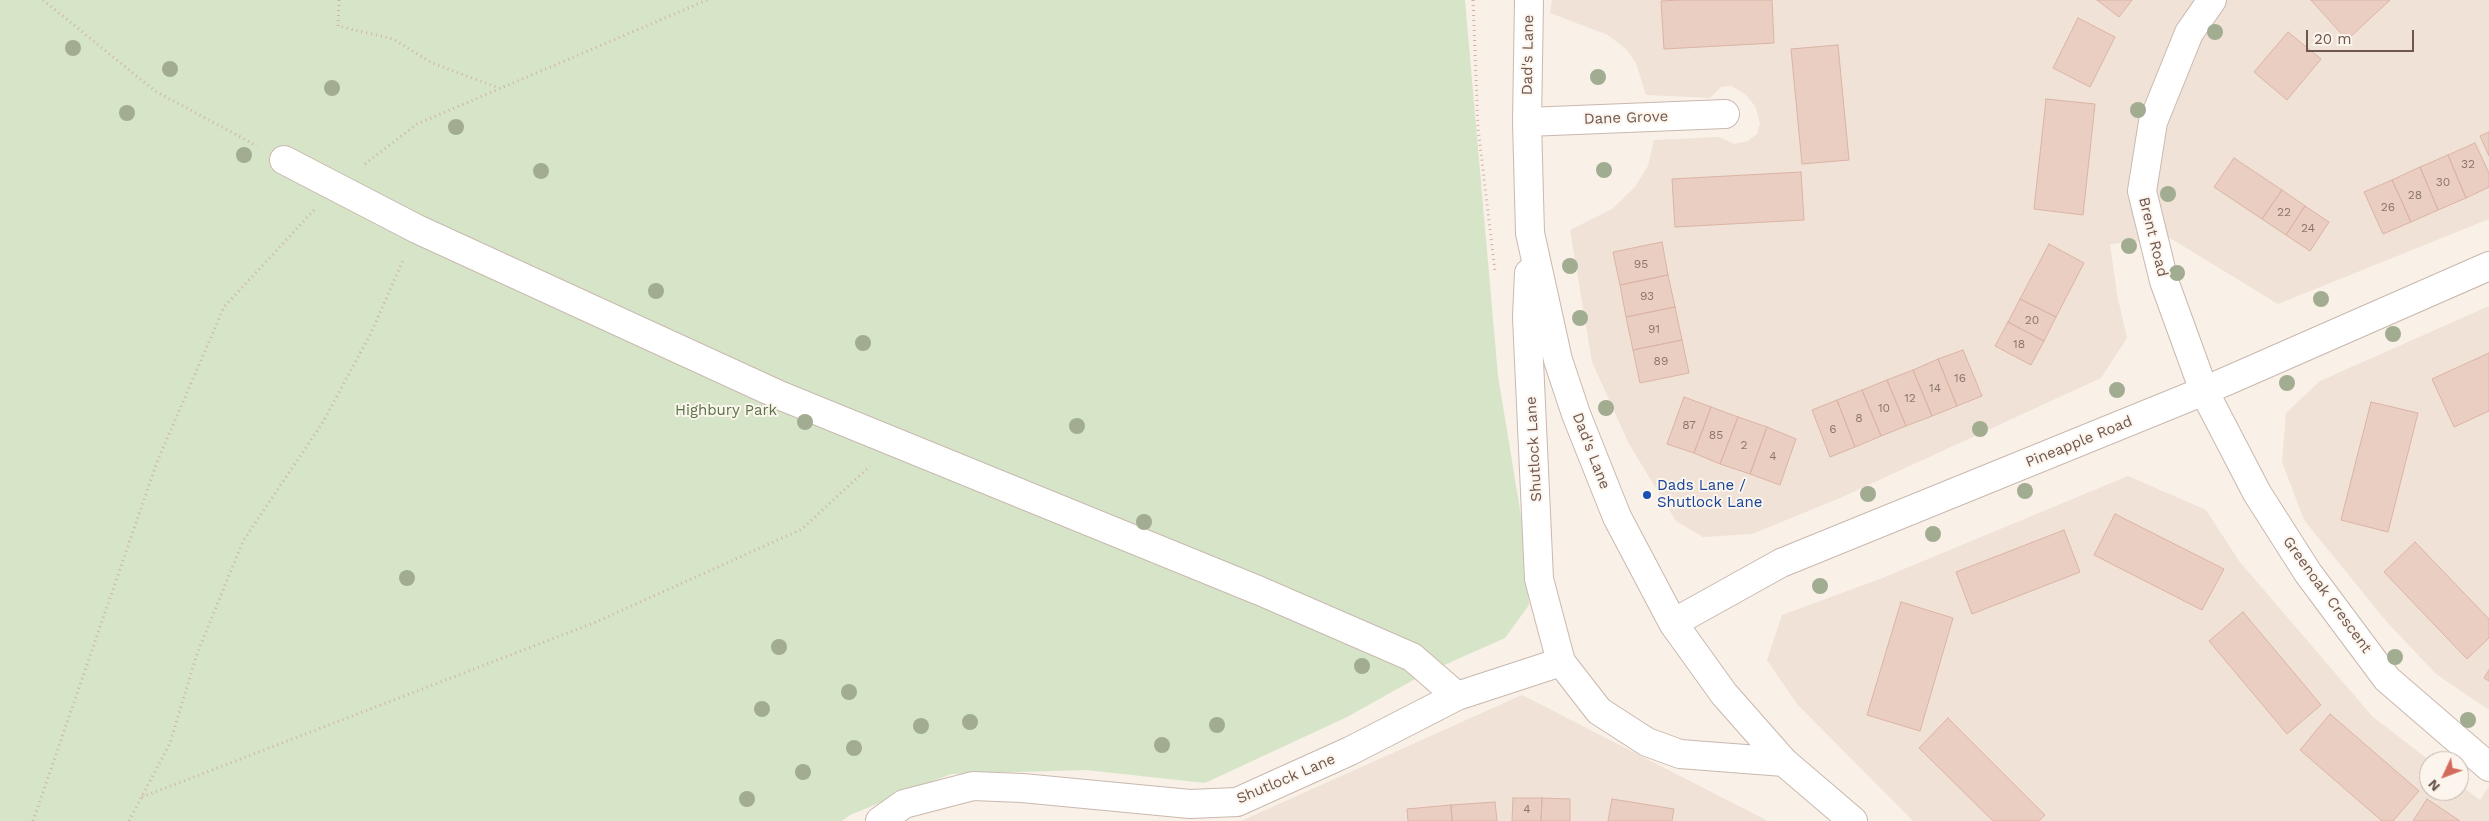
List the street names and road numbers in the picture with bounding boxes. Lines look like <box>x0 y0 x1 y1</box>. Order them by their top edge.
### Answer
street label: Dad's Lane <box>1518 15 1538 95</box>
street label: Dane Grove <box>1583 108 1669 128</box>
street label: Brent Road <box>2134 195 2172 279</box>
street label: Shutlock Lane <box>1522 396 1546 502</box>
street label: Dad's Lane <box>1568 410 1614 492</box>
street label: Pineapple Road <box>2023 412 2135 472</box>
street label: Greenoak Crescent <box>2279 533 2375 657</box>
street label: Shutlock Lane <box>1234 750 1338 808</box>

